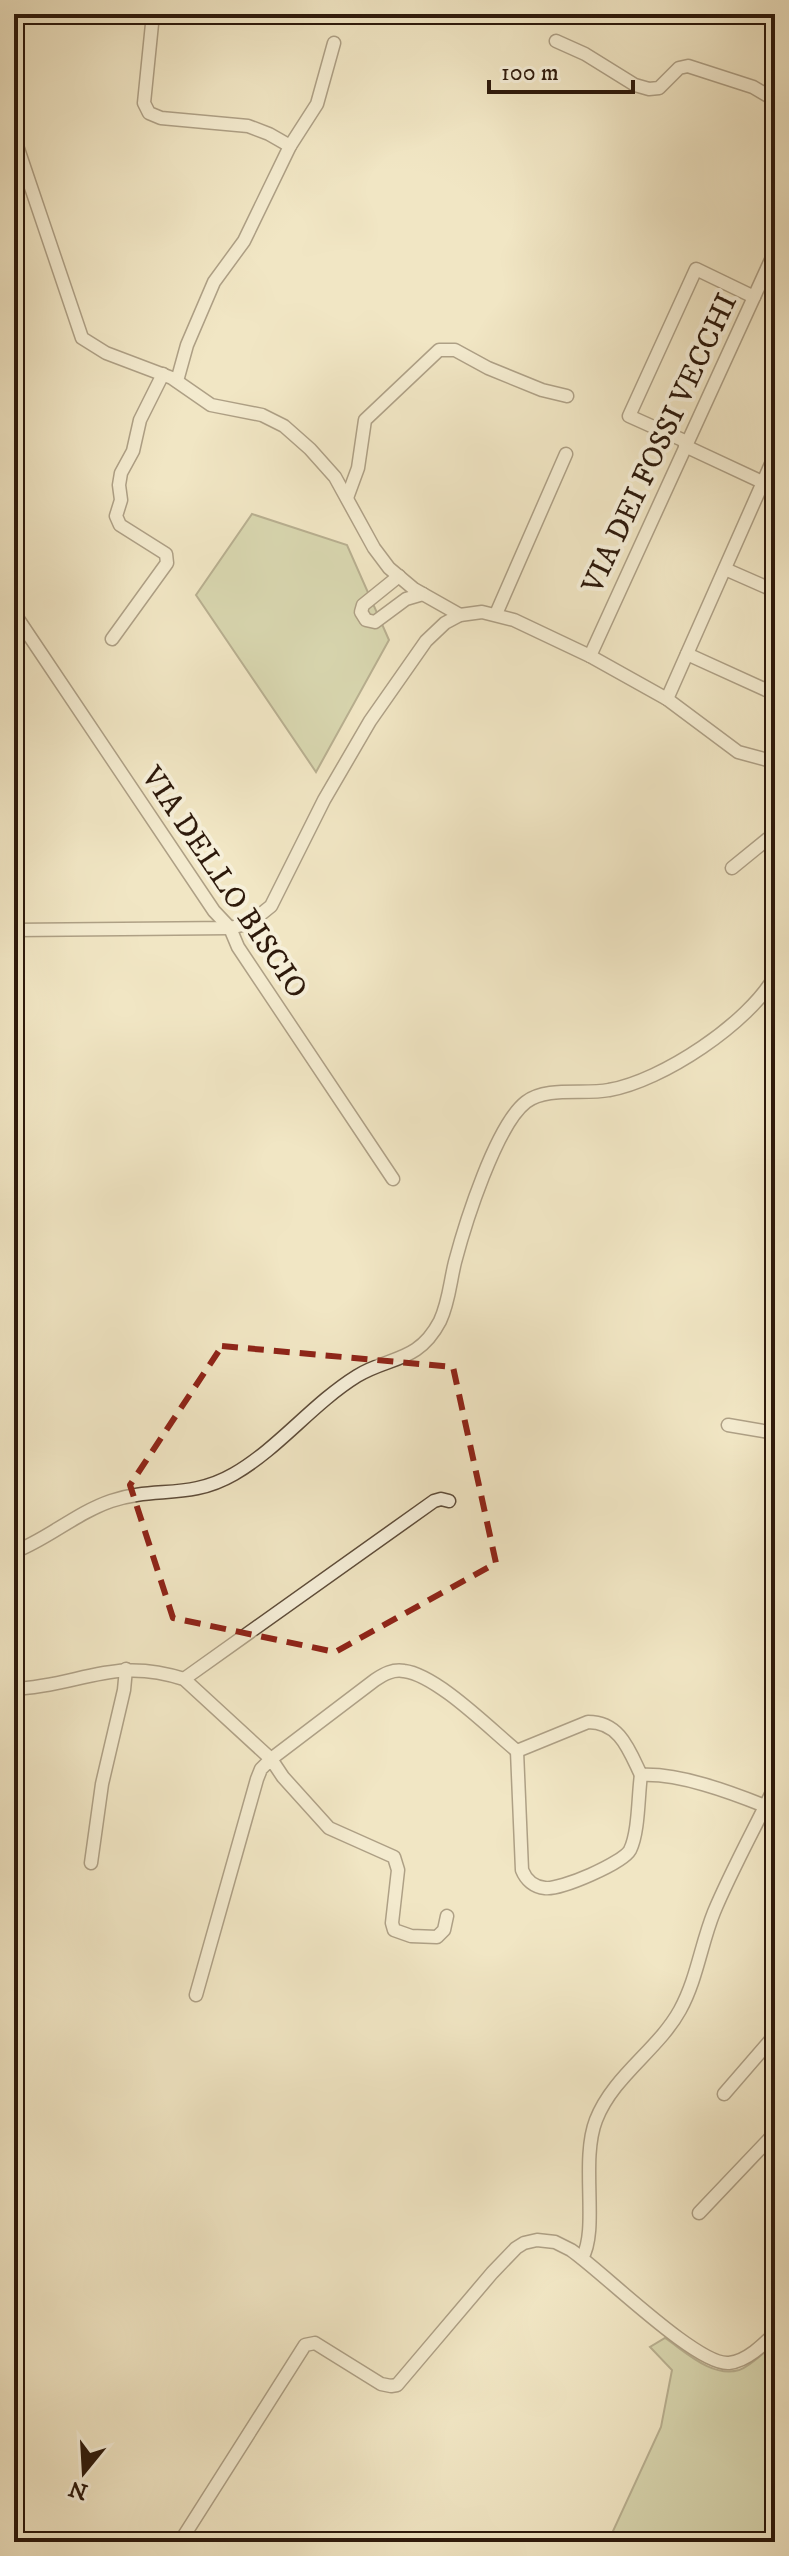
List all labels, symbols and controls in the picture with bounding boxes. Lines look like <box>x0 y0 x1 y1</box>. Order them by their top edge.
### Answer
scale bar <box>489 44 633 94</box>
text: 100 m <box>501 58 559 88</box>
street label: VIA DEI FOSSI VECCHI <box>574 288 746 600</box>
street label: VIA DELLO BISCIO <box>132 759 315 1006</box>
north arrow <box>44 2432 124 2512</box>
text: N <box>66 2474 91 2505</box>

